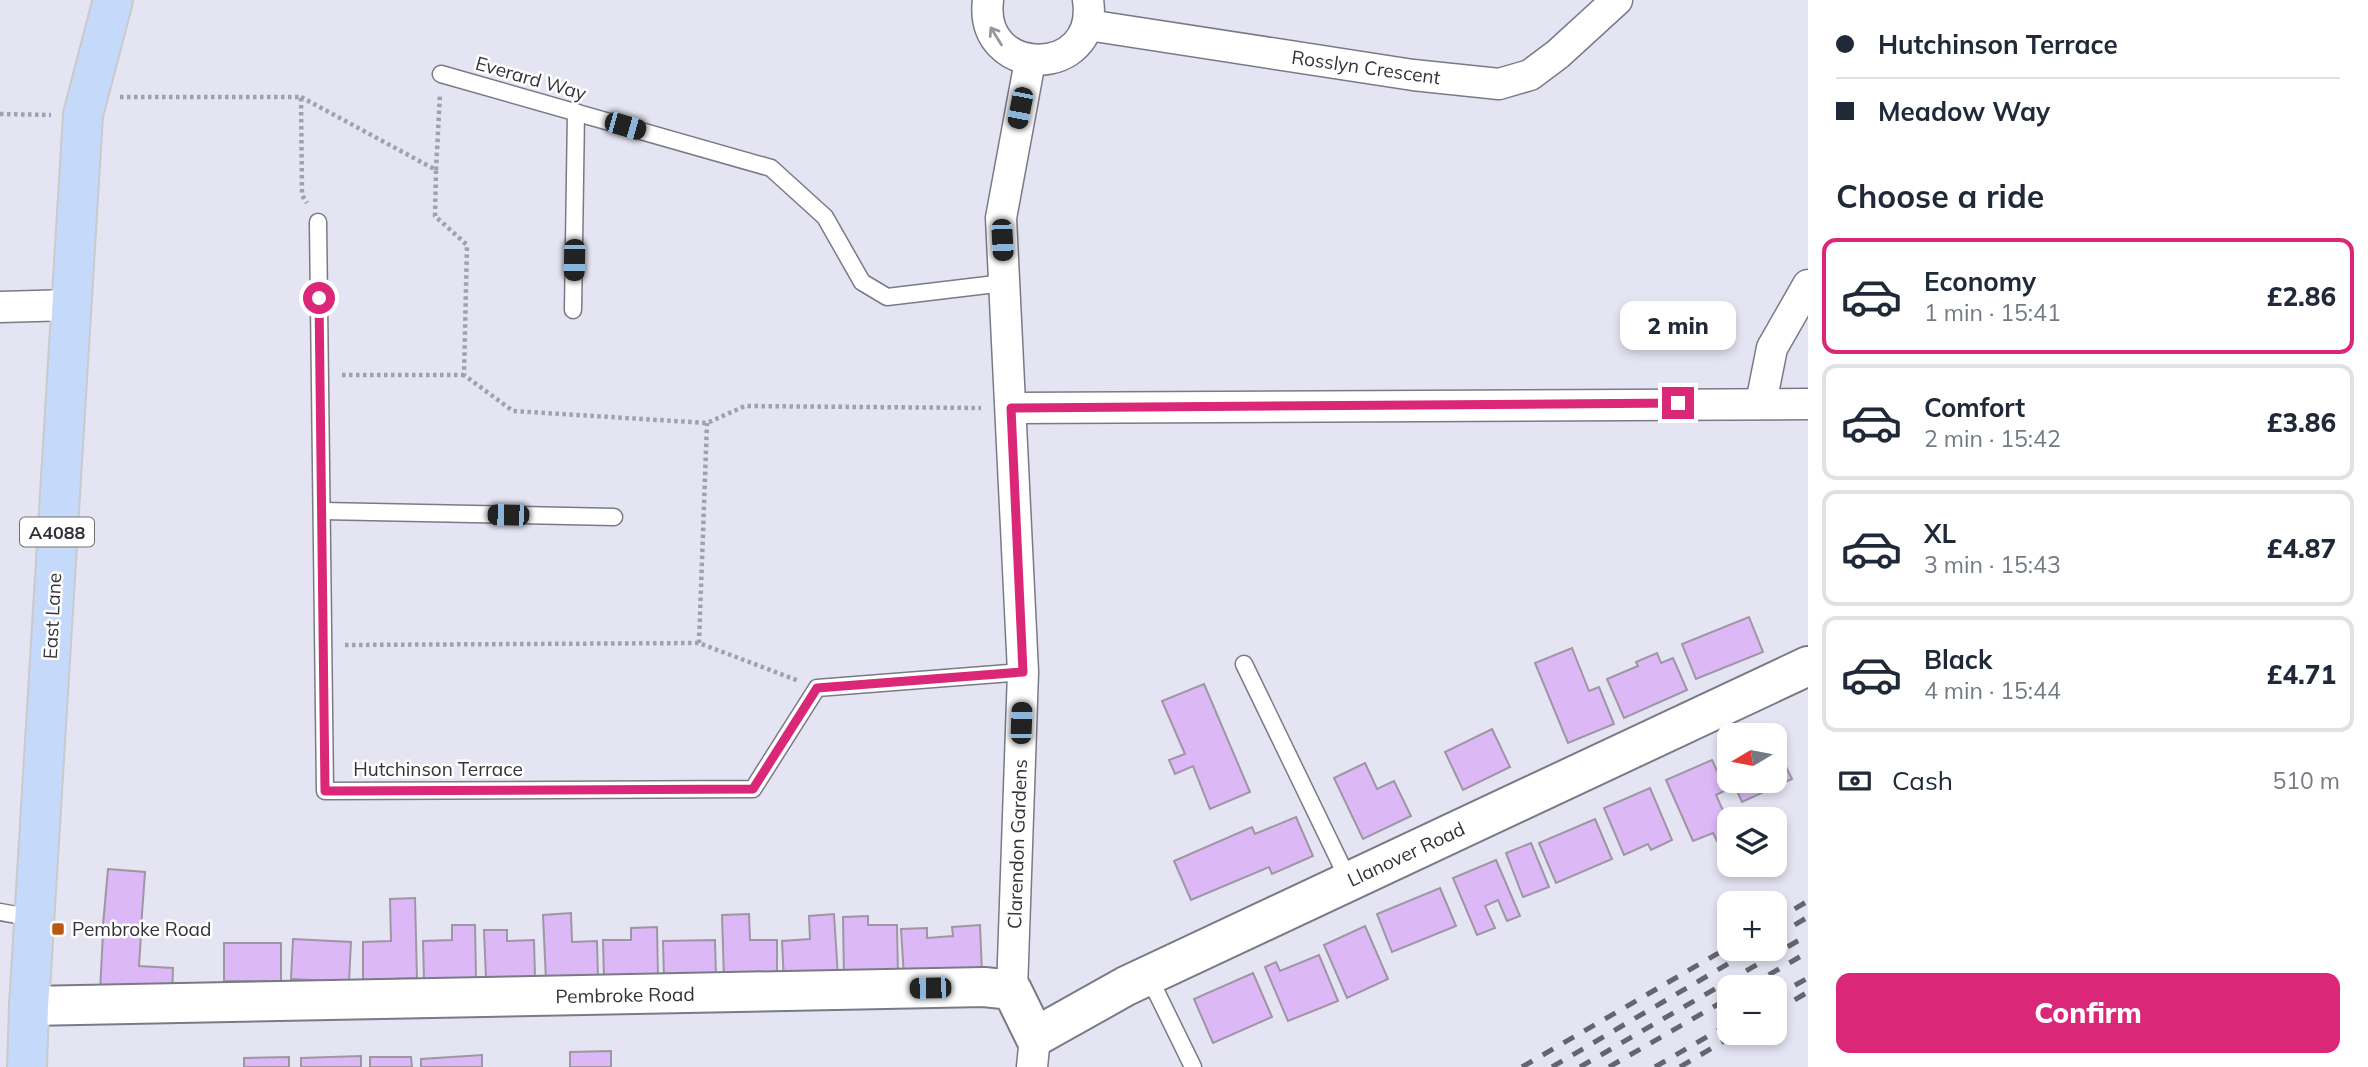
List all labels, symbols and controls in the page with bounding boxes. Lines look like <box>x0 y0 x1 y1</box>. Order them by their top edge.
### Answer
one-way arrow <box>989 26 1003 46</box>
text: Hutchinson Terrace <box>1878 28 2118 61</box>
street label: Rosslyn Crescent <box>1290 45 1442 89</box>
street label: Everard Way <box>473 51 589 105</box>
car <box>1006 85 1035 131</box>
text: Meadow Way <box>1878 95 2050 128</box>
car <box>602 110 649 142</box>
text: Choose a ride <box>1836 176 2044 216</box>
car <box>991 218 1014 262</box>
car <box>564 239 585 281</box>
icon: car <box>1840 265 1903 328</box>
text: Economy <box>1924 265 2036 298</box>
text: £2.86 <box>2267 280 2336 313</box>
route start <box>303 282 335 314</box>
text: 1 min · 15:41 <box>1924 298 2061 327</box>
callout: 2 min <box>1620 302 1736 350</box>
text: 2 min <box>1647 311 1709 340</box>
route end <box>1662 387 1694 419</box>
icon: car <box>1840 391 1903 454</box>
text: Comfort <box>1924 391 2025 424</box>
text: £3.86 <box>2267 406 2336 439</box>
text: 2 min · 15:42 <box>1924 424 2061 453</box>
car <box>487 504 530 526</box>
icon: car <box>1840 517 1903 580</box>
text: XL <box>1924 517 1956 550</box>
road number: A4088 <box>20 518 94 546</box>
text: £4.87 <box>2267 532 2336 565</box>
text: 3 min · 15:43 <box>1924 550 2061 579</box>
street label: East Lane <box>38 572 66 660</box>
icon: car <box>1840 643 1903 706</box>
text: Black <box>1924 643 1992 676</box>
text: £4.71 <box>2267 658 2336 691</box>
text: 4 min · 15:44 <box>1924 676 2061 705</box>
car <box>1010 702 1033 744</box>
north arrow <box>1717 723 1787 793</box>
map controls <box>1717 723 1787 1045</box>
street label: Hutchinson Terrace <box>353 757 523 781</box>
street label: Clarendon Gardens <box>1002 759 1032 929</box>
icon: cash <box>1836 762 1874 800</box>
text: Cash <box>1892 764 1953 797</box>
text: 510 m <box>2272 766 2340 795</box>
button: layers <box>1717 807 1787 877</box>
street label: Llanover Road <box>1343 816 1469 892</box>
button: + <box>1717 891 1787 961</box>
place label: Pembroke Road <box>72 917 211 941</box>
marker: Pembroke Road <box>50 921 66 937</box>
button: Confirm <box>1836 973 2340 1053</box>
button: − <box>1717 975 1787 1045</box>
car <box>909 977 952 999</box>
street label: Pembroke Road <box>555 982 695 1008</box>

